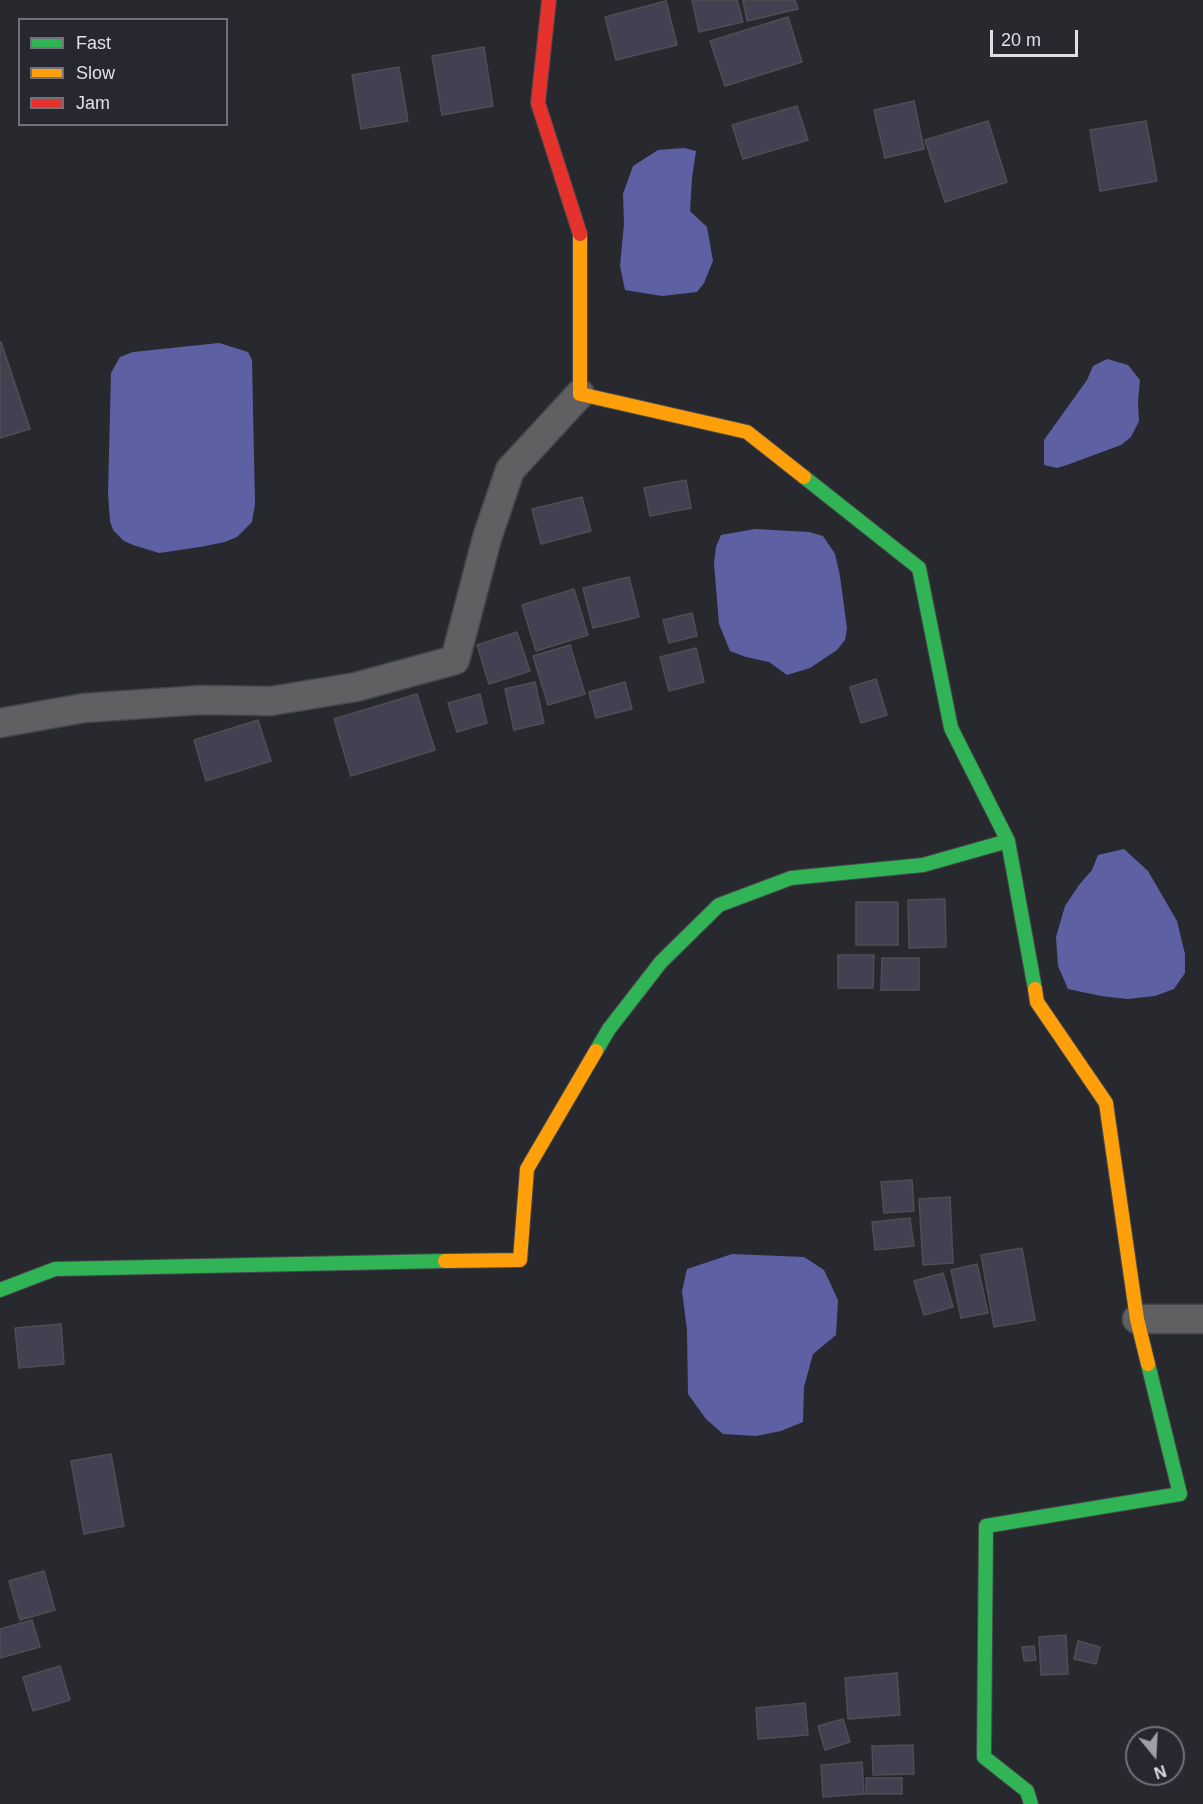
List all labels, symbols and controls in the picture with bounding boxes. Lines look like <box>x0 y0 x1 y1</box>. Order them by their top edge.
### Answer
legend <box>18 18 228 126</box>
scale bar <box>993 18 1082 56</box>
text: 20 m <box>1001 30 1041 50</box>
text: Fast <box>76 33 111 53</box>
text: Slow <box>76 63 115 83</box>
text: Jam <box>76 93 110 113</box>
north arrow <box>1125 1726 1185 1786</box>
text: N <box>1152 1762 1168 1782</box>

